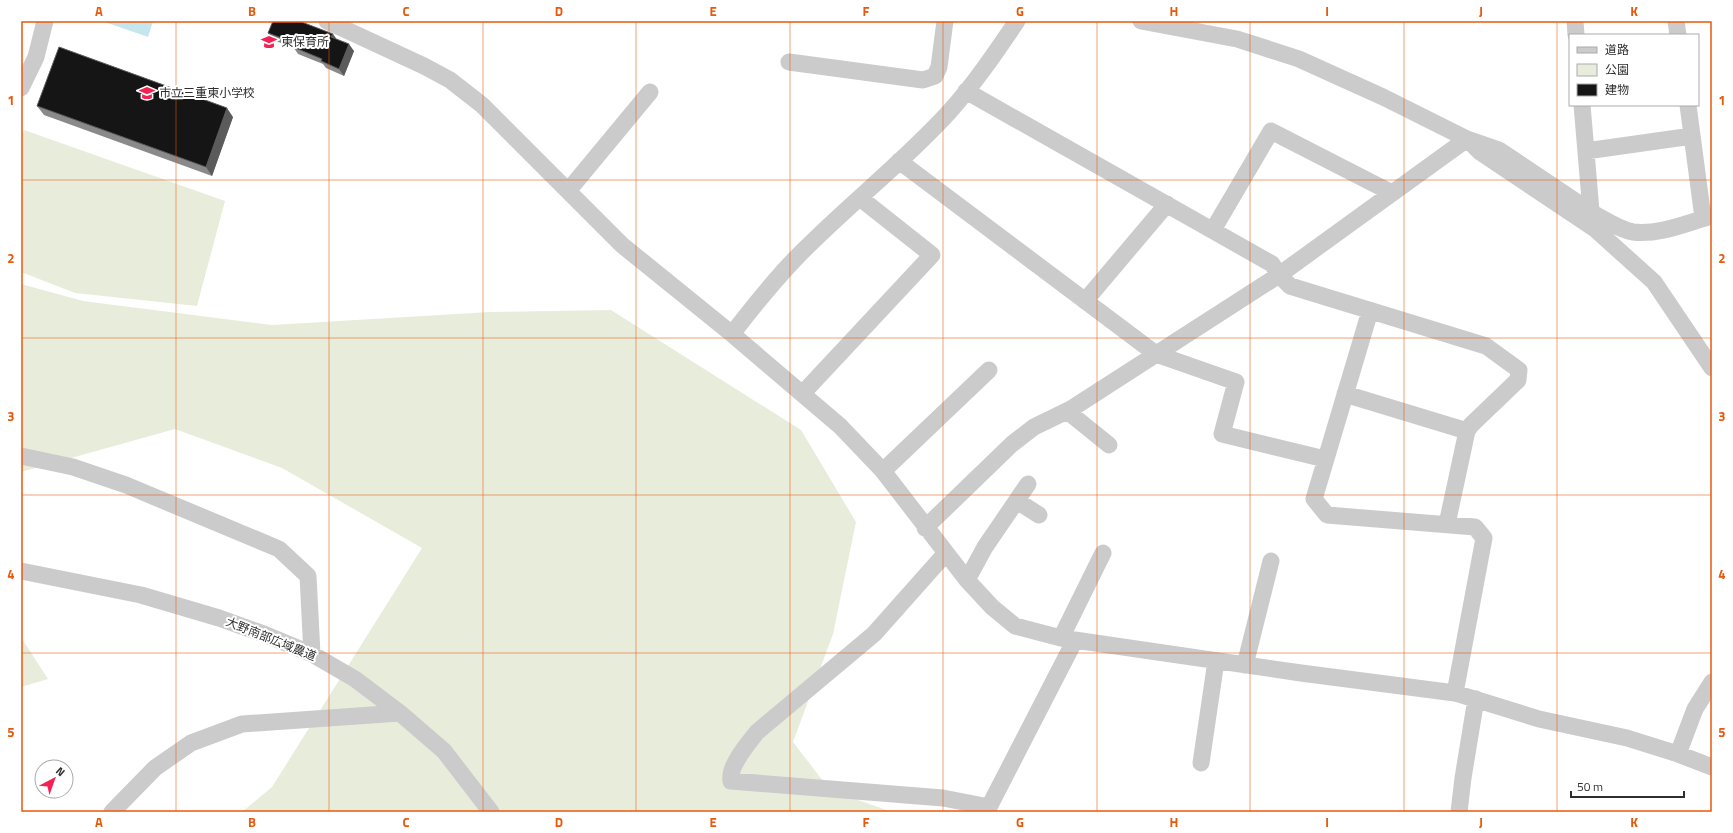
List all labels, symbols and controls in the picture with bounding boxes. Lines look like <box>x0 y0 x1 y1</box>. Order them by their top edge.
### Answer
text: A <box>95 1 103 21</box>
text: B <box>248 1 256 21</box>
text: C <box>402 1 410 21</box>
text: D <box>555 1 563 21</box>
text: E <box>709 1 717 21</box>
text: F <box>863 1 870 21</box>
text: G <box>1016 1 1024 21</box>
text: H <box>1170 1 1178 21</box>
text: I <box>1325 1 1329 21</box>
text: J <box>1479 1 1483 21</box>
text: K <box>1630 1 1638 21</box>
place label: 東保育所 <box>281 32 329 51</box>
school or university icon: 東保育所 <box>260 33 278 51</box>
legend <box>1569 34 1699 106</box>
text: 道路 <box>1605 40 1629 59</box>
text: 公園 <box>1605 60 1629 79</box>
text: 建物 <box>1605 80 1629 99</box>
place label: 市立三重東小学校 <box>159 83 255 102</box>
school or university icon: 市立三重東小学校 <box>138 84 156 102</box>
text: 1 <box>7 90 15 110</box>
text: 1 <box>1718 90 1726 110</box>
text: 2 <box>7 248 15 268</box>
text: 2 <box>1718 248 1726 268</box>
text: 3 <box>7 406 15 426</box>
text: 3 <box>1718 406 1726 426</box>
text: 4 <box>7 564 15 584</box>
text: 4 <box>1718 564 1726 584</box>
street label: 大野南部広域農道 <box>223 612 319 665</box>
text: 5 <box>7 722 15 742</box>
text: 5 <box>1718 722 1726 742</box>
north arrow <box>34 759 74 799</box>
text: N <box>52 763 69 780</box>
scale bar <box>1571 773 1684 799</box>
text: 50 m <box>1577 777 1603 796</box>
text: A <box>95 812 103 832</box>
text: B <box>248 812 256 832</box>
text: C <box>402 812 410 832</box>
text: D <box>555 812 563 832</box>
text: E <box>709 812 717 832</box>
text: F <box>863 812 870 832</box>
text: G <box>1016 812 1024 832</box>
text: H <box>1170 812 1178 832</box>
text: I <box>1325 812 1329 832</box>
text: J <box>1479 812 1483 832</box>
text: K <box>1630 812 1638 832</box>

